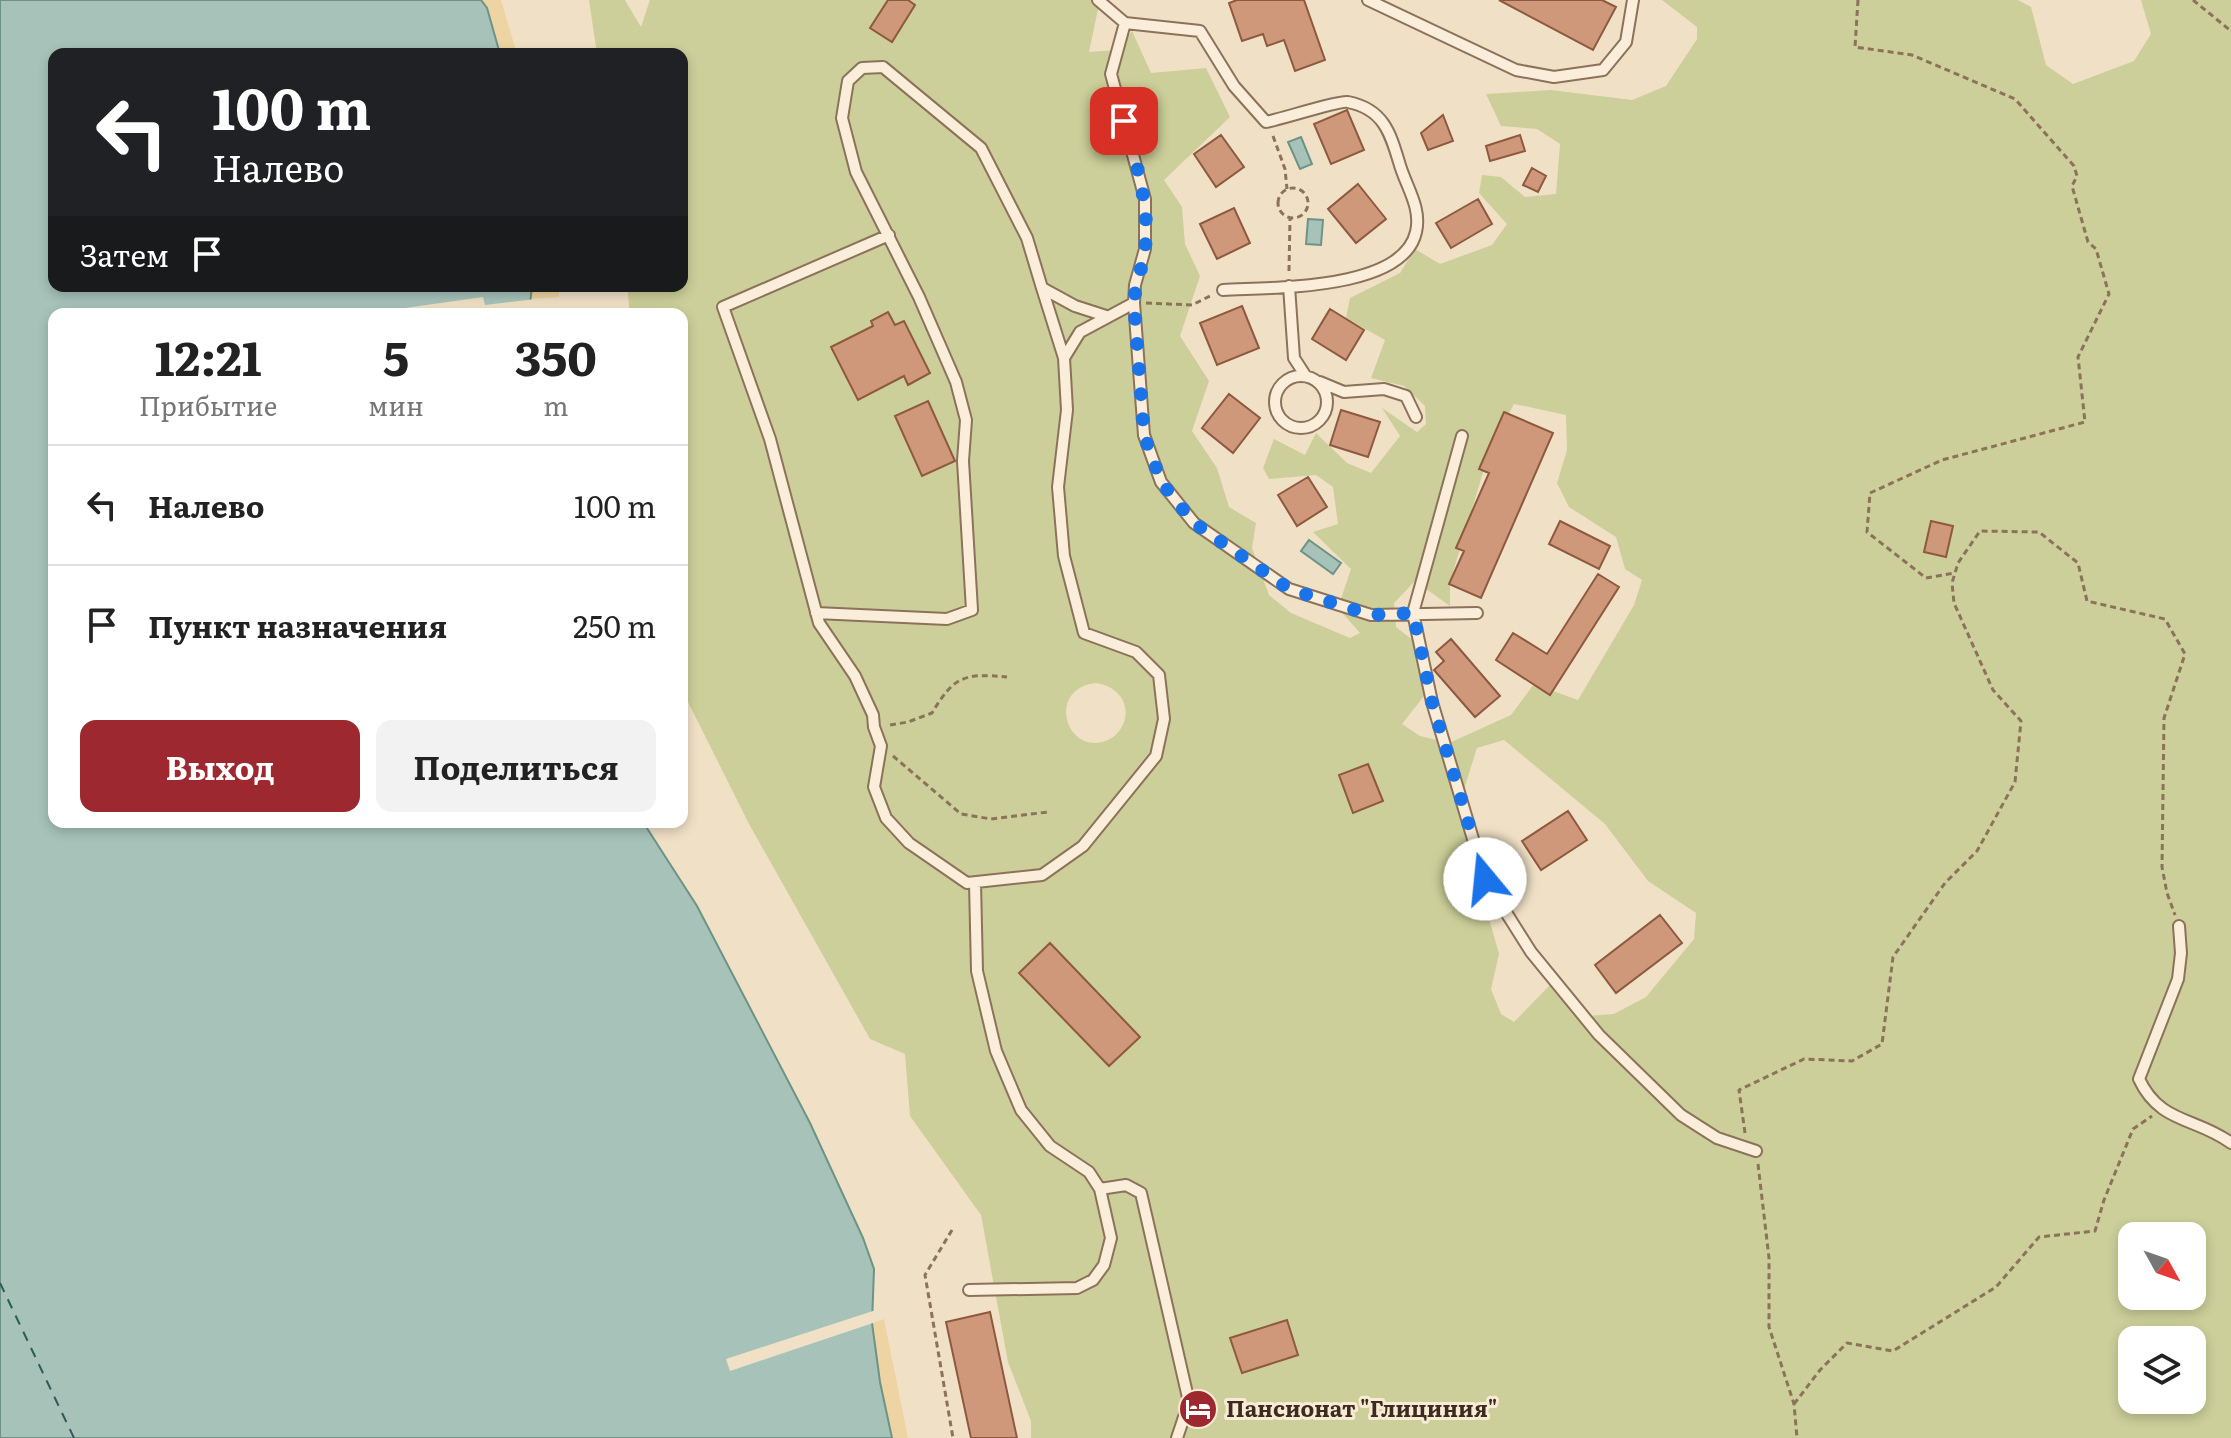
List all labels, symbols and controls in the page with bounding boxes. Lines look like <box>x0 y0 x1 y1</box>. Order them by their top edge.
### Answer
text: 100 m <box>212 64 371 147</box>
icon: left <box>80 80 184 184</box>
pin <box>1090 87 1158 155</box>
icon: arrive <box>1102 99 1146 143</box>
text: Налево <box>212 140 344 193</box>
text: Затем <box>80 232 169 276</box>
icon: arrive <box>185 232 229 276</box>
text: 12:21 <box>155 320 262 391</box>
text: 5 <box>383 320 409 391</box>
text: 350 <box>515 320 597 391</box>
text: Прибытие <box>139 385 277 424</box>
text: мин <box>368 385 424 424</box>
text: m <box>543 385 568 424</box>
icon: left <box>80 483 124 527</box>
text: Налево <box>148 483 264 527</box>
text: 100 m <box>574 483 656 527</box>
icon: arrive <box>80 603 124 647</box>
text: Пункт назначения <box>148 603 447 647</box>
text: 250 m <box>573 603 656 647</box>
button: Выход <box>80 720 360 812</box>
button: Поделиться <box>376 720 656 812</box>
position arrow <box>1443 837 1527 921</box>
north arrow <box>2118 1222 2206 1310</box>
map controls <box>2118 1222 2206 1414</box>
button: layers <box>2118 1326 2206 1414</box>
hotel icon: Пансионат "Глициния" <box>1177 1388 1219 1430</box>
place label: Пансионат "Глициния" <box>1226 1391 1497 1424</box>

